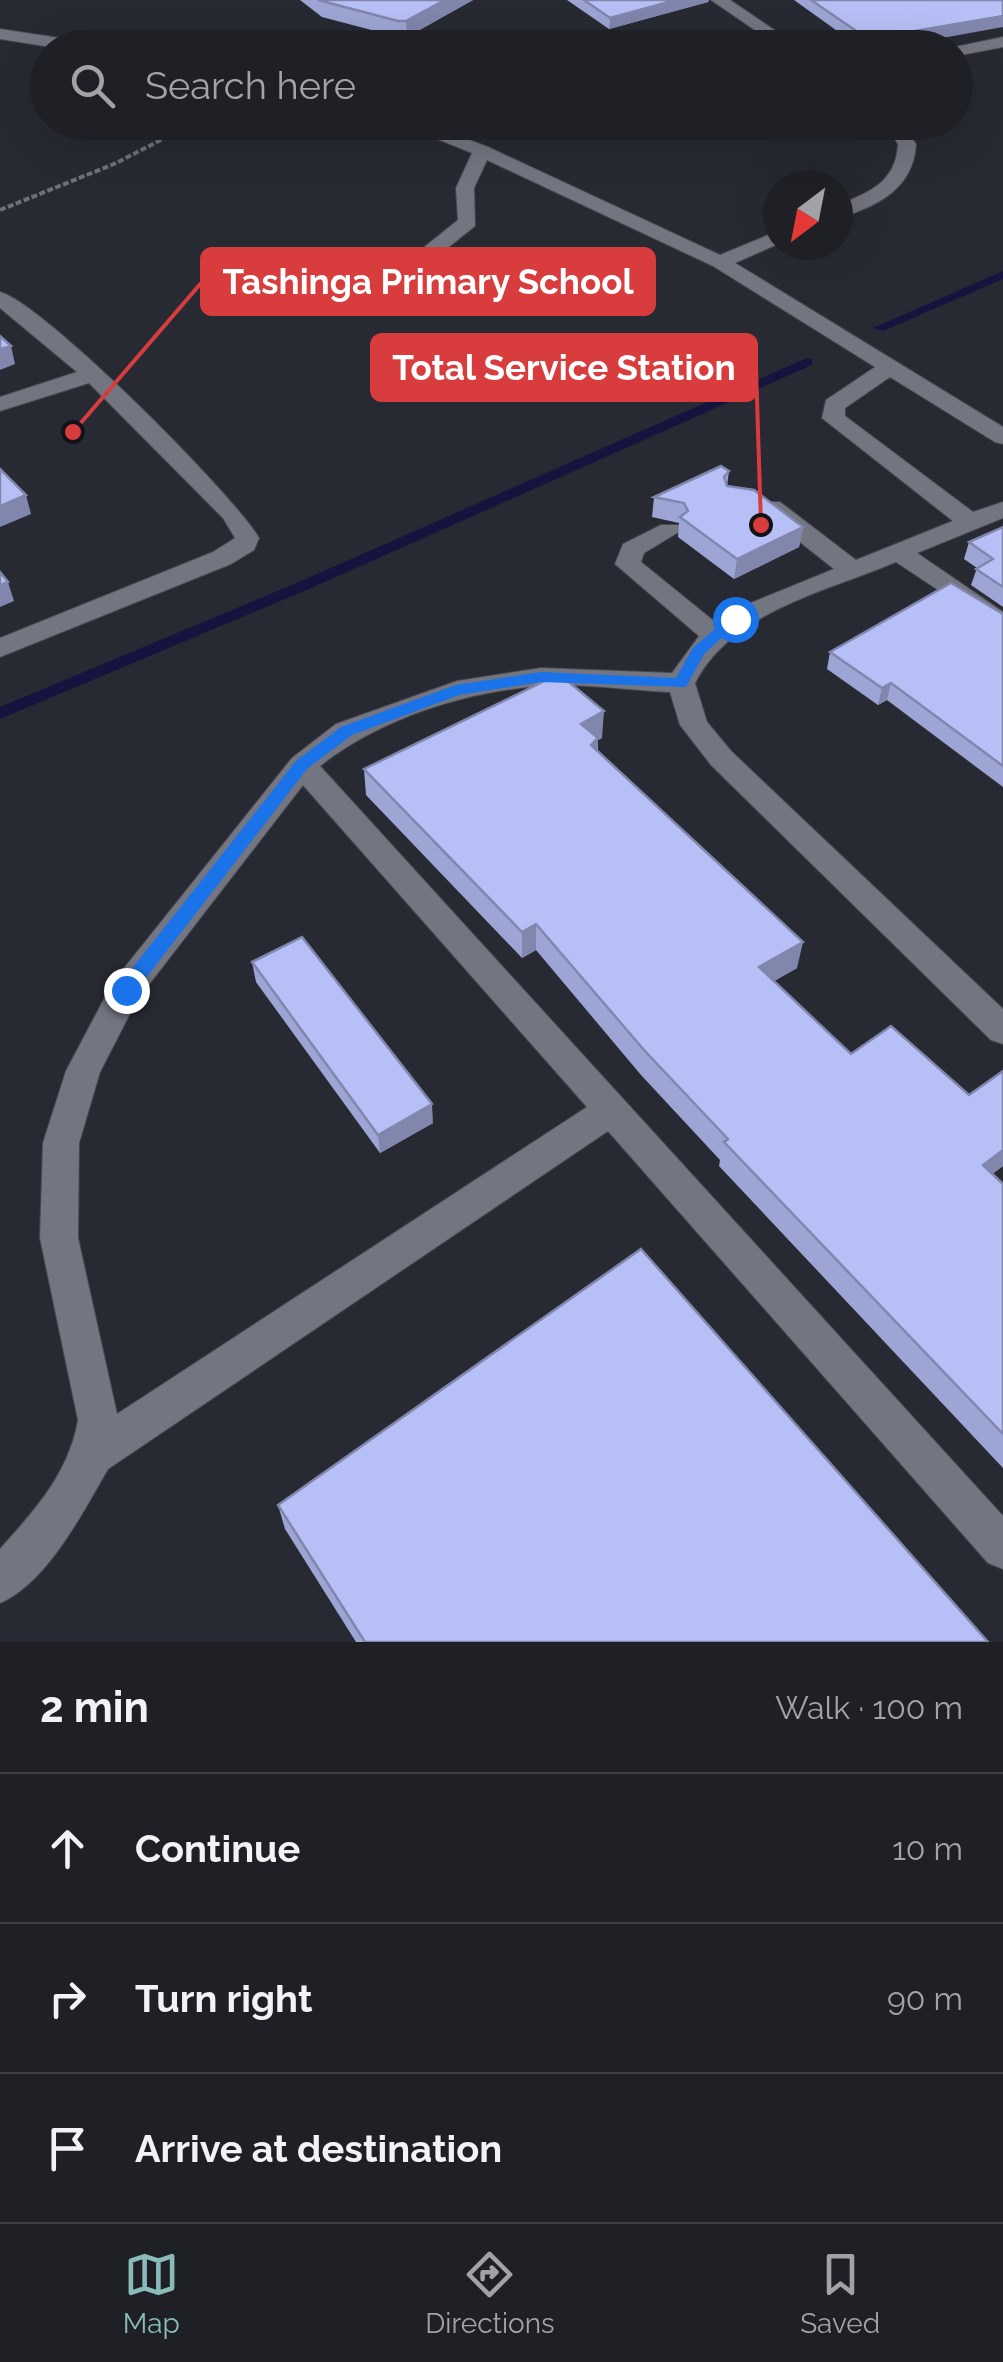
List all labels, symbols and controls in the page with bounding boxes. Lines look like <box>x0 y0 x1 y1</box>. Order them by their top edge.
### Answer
search box <box>30 30 973 140</box>
icon: search <box>65 58 120 113</box>
text: Search here <box>145 63 356 108</box>
north arrow <box>763 170 853 260</box>
callout: Tashinga Primary School <box>202 249 654 314</box>
text: Tashinga Primary School <box>222 261 634 302</box>
callout: Total Service Station <box>372 335 756 400</box>
text: Total Service Station <box>392 347 736 388</box>
route start <box>713 597 759 643</box>
route end <box>104 968 150 1014</box>
text: 2 min <box>40 1683 149 1732</box>
text: Walk · 100 m <box>775 1689 963 1726</box>
icon: ahead <box>40 1821 95 1876</box>
text: Continue <box>135 1826 300 1871</box>
text: 10 m <box>892 1830 963 1867</box>
icon: right <box>40 1971 95 2026</box>
text: Turn right <box>135 1976 312 2021</box>
text: 90 m <box>887 1980 963 2017</box>
icon: arrive <box>40 2121 95 2176</box>
text: Arrive at destination <box>135 2126 502 2171</box>
tab: Map <box>123 2247 180 2340</box>
tab: Directions <box>425 2247 555 2340</box>
tab: Saved <box>800 2247 880 2340</box>

